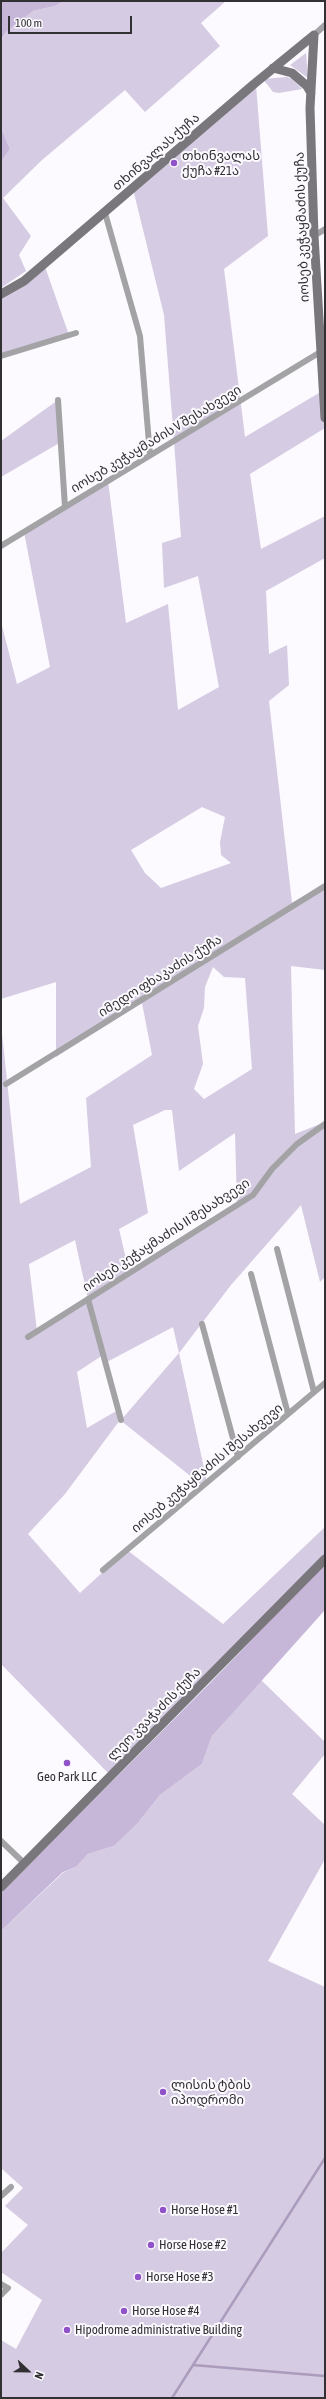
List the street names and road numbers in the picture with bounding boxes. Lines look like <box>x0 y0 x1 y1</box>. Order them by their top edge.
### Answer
street label: თხინვალას ქუჩა <box>109 110 203 194</box>
street label: იოსებ კეჭაყმაძის ქუჩა <box>292 152 312 302</box>
street label: იოსებ კეჭაყმაძის V შესახვევი <box>68 382 244 496</box>
street label: იმედო ფხაკაძის ქუჩა <box>95 932 225 1020</box>
street label: იოსებ კეჭაყმაძის II შესახვევი <box>79 1175 253 1295</box>
street label: იოსებ კეჭაყმაძის I შესახვევი <box>128 1400 286 1536</box>
street label: ლეო კვაჭაძის ქუჩა <box>104 1664 204 1764</box>

